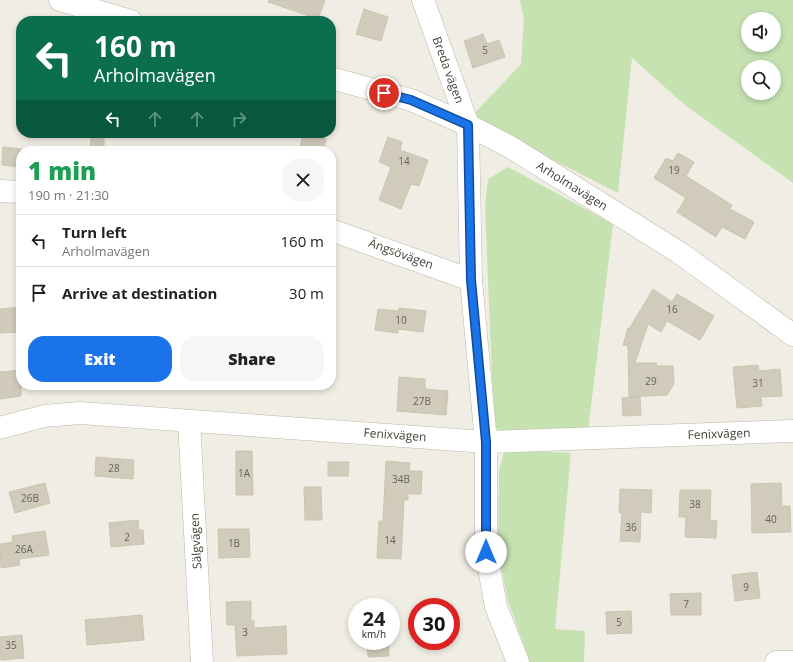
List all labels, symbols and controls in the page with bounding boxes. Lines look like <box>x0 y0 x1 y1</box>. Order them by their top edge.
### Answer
map controls <box>741 12 781 100</box>
button: sound <box>741 12 781 52</box>
text: 160 m <box>94 27 177 65</box>
icon: left <box>28 32 80 84</box>
street label: Breda vägen <box>429 34 468 106</box>
house number: 5 <box>482 43 488 57</box>
button: search <box>741 60 781 100</box>
text: Arholmavägen <box>94 63 216 87</box>
pin <box>367 76 401 110</box>
icon: arrive <box>373 82 395 104</box>
icon: left <box>102 108 124 130</box>
icon: ahead <box>144 108 166 130</box>
icon: ahead <box>186 108 208 130</box>
icon: right <box>228 108 250 130</box>
text: 1 min <box>28 154 96 187</box>
house number: 14 <box>398 154 410 168</box>
street label: Arholmavägen <box>533 157 611 214</box>
button: close <box>282 159 324 201</box>
house number: 19 <box>668 163 680 177</box>
text: 190 m · 21:30 <box>28 186 109 204</box>
text: Turn left <box>62 222 127 242</box>
icon: left <box>28 230 50 252</box>
text: 160 m <box>280 231 324 251</box>
street label: Ängsövägen <box>366 234 436 273</box>
text: Arholmavägen <box>62 242 150 260</box>
icon: arrive <box>28 282 50 304</box>
text: Arrive at destination <box>62 283 217 303</box>
text: 30 m <box>289 283 324 303</box>
house number: 16 <box>666 302 678 316</box>
house number: 10 <box>395 313 407 327</box>
button: Exit <box>28 336 172 382</box>
button: Share <box>180 336 324 382</box>
house number: 29 <box>645 374 657 388</box>
house number: 31 <box>752 376 764 390</box>
house number: 27B <box>413 394 431 408</box>
street label: Fenixvägen <box>363 424 427 445</box>
street label: Fenixvägen <box>687 424 751 443</box>
house number: 28 <box>108 461 120 475</box>
house number: 1A <box>238 466 251 480</box>
house number: 34B <box>392 472 410 486</box>
house number: 26B <box>21 491 39 505</box>
house number: 38 <box>689 497 701 511</box>
house number: 40 <box>765 512 777 526</box>
street label: Sälgvägen <box>186 513 205 569</box>
house number: 36 <box>625 520 637 534</box>
house number: 2 <box>124 530 130 544</box>
position arrow <box>465 531 507 573</box>
house number: 14 <box>384 533 396 547</box>
house number: 1B <box>228 536 240 550</box>
house number: 26A <box>15 542 34 556</box>
house number: 9 <box>743 580 749 594</box>
house number: 7 <box>683 597 689 611</box>
speed limit sign: 30 <box>408 598 460 650</box>
text: 24 <box>363 605 385 632</box>
house number: 5 <box>616 615 622 629</box>
house number: 3 <box>242 625 248 639</box>
text: km/h <box>362 627 386 641</box>
house number: 35 <box>5 638 17 652</box>

